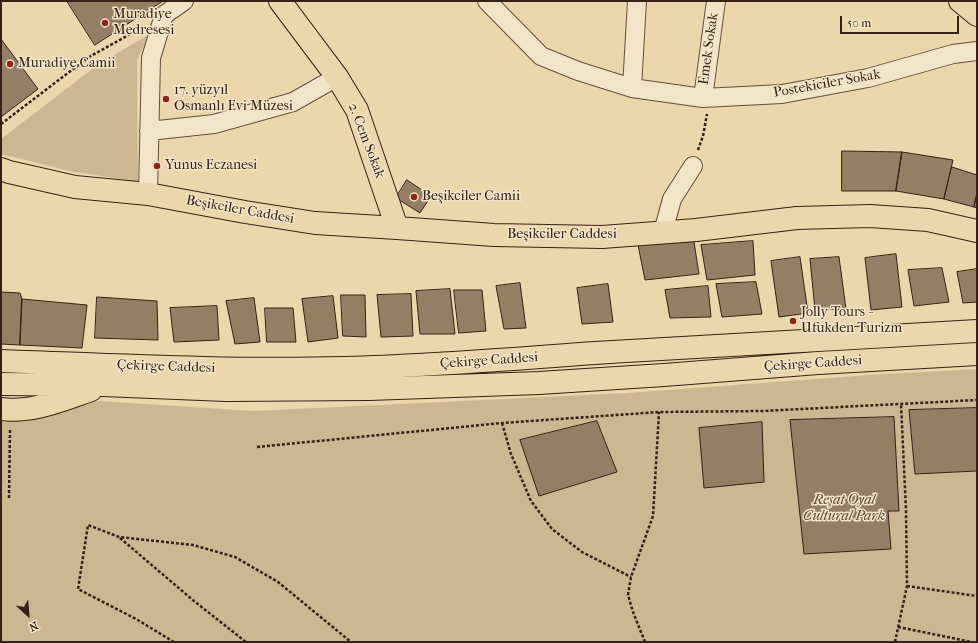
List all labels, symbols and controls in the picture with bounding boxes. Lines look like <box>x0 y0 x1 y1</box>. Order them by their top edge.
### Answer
place label: Muradiye Medresesi <box>113 7 174 40</box>
scale bar <box>842 8 961 34</box>
street label: Emek Sokak <box>696 12 722 86</box>
text: 50 m <box>847 16 871 30</box>
marker: Muradiye Medresesi <box>100 18 110 28</box>
place label: Muradiye Camii <box>18 56 115 72</box>
marker: Muradiye Camii <box>5 59 15 69</box>
street label: Postekiciler Sokak <box>772 66 882 102</box>
place label: 17. yüzyıl Osmanlı Evi Müzesi <box>174 83 293 116</box>
marker: 17. yüzyıl Osmanlı Evi Müzesi <box>161 94 171 104</box>
street label: 2. Cem Sokak <box>344 101 388 181</box>
place label: Yunus Eczanesi <box>165 158 257 174</box>
marker: Yunus Eczanesi <box>152 161 162 171</box>
place label: Beşikciler Camii <box>422 189 520 205</box>
street label: Beşikciler Caddesi <box>185 192 295 228</box>
marker: Beşikciler Camii <box>409 192 419 202</box>
street label: Beşikciler Caddesi <box>507 227 617 243</box>
place label: Jolly Tours - Ufukden Turizm <box>801 305 902 338</box>
marker: Jolly Tours - Ufukden Turizm <box>788 316 798 326</box>
street label: Çekirge Caddesi <box>439 349 539 373</box>
street label: Çekirge Caddesi <box>763 352 863 376</box>
street label: Çekirge Caddesi <box>117 357 215 377</box>
park label: Reşat Oyal Cultural Park <box>803 493 885 526</box>
north arrow <box>8 595 48 635</box>
text: N <box>27 619 40 634</box>

